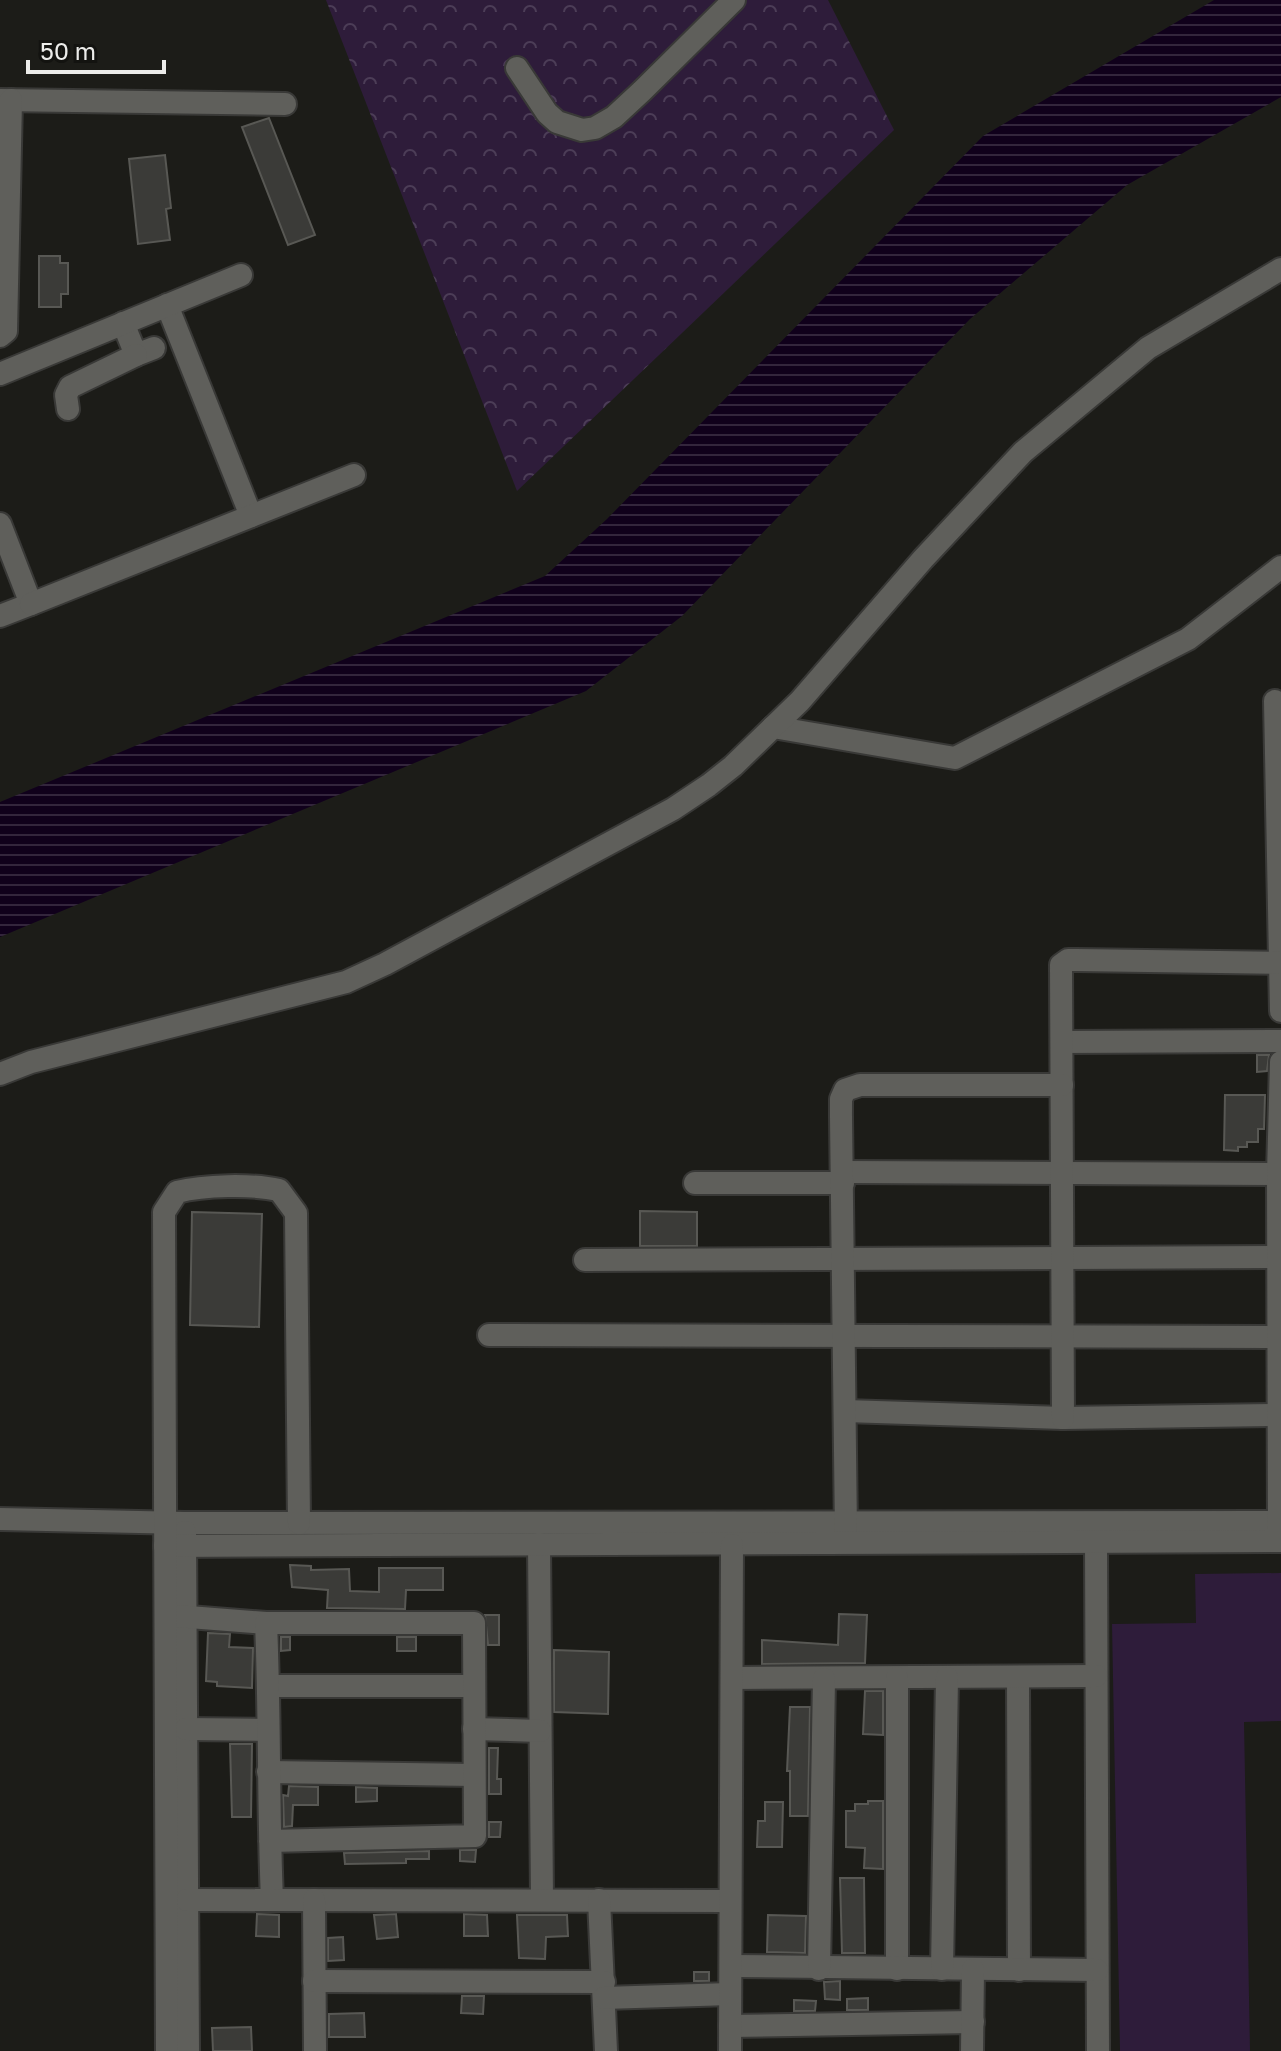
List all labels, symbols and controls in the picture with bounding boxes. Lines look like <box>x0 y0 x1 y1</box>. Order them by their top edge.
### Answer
scale bar <box>28 24 164 74</box>
text: 50 m <box>40 36 96 65</box>

